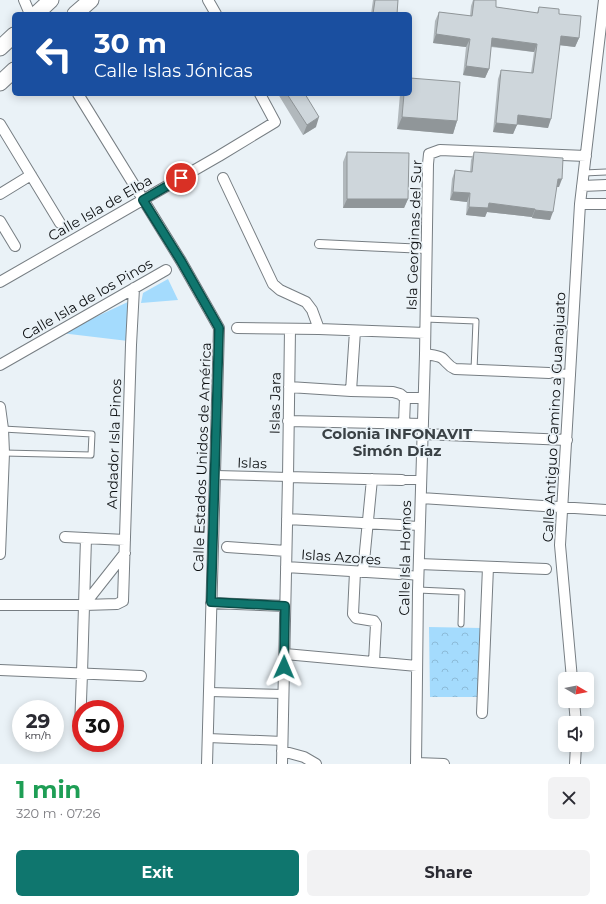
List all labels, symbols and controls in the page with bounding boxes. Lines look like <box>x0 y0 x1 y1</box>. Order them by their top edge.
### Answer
text: 30 m <box>94 26 167 60</box>
icon: left <box>28 28 80 80</box>
text: Calle Islas Jónicas <box>94 60 253 82</box>
street label: Isla Georginas del Sur <box>402 159 426 311</box>
pin <box>164 161 198 195</box>
icon: arrive <box>170 167 192 189</box>
street label: Calle Isla de Elba <box>45 171 155 245</box>
street label: Calle Isla de los Pinos <box>18 254 156 344</box>
street label: Calle Antiguo Camino a Guanajuato <box>538 291 570 543</box>
street label: Calle Estados Unidos de América <box>189 342 215 572</box>
street label: Islas Jara <box>265 372 285 434</box>
street label: Andador Isla Pinos <box>103 378 125 510</box>
district label: Colonia INFONAVIT Simón Díaz <box>322 424 473 460</box>
street label: Islas <box>237 453 267 473</box>
street label: Calle Isla Hornos <box>395 500 415 616</box>
street label: Islas Azores <box>300 545 382 569</box>
position arrow <box>263 646 305 688</box>
north arrow <box>558 672 594 708</box>
map controls <box>558 672 594 752</box>
speed limit sign: 30 <box>72 700 124 752</box>
text: 29 <box>26 709 50 733</box>
button: sound <box>558 716 594 752</box>
text: km/h <box>25 729 51 742</box>
text: 1 min <box>16 775 81 804</box>
button: close <box>548 777 590 819</box>
text: 320 m · 07:26 <box>16 805 100 821</box>
button: Exit <box>16 850 299 896</box>
button: Share <box>307 850 590 896</box>

